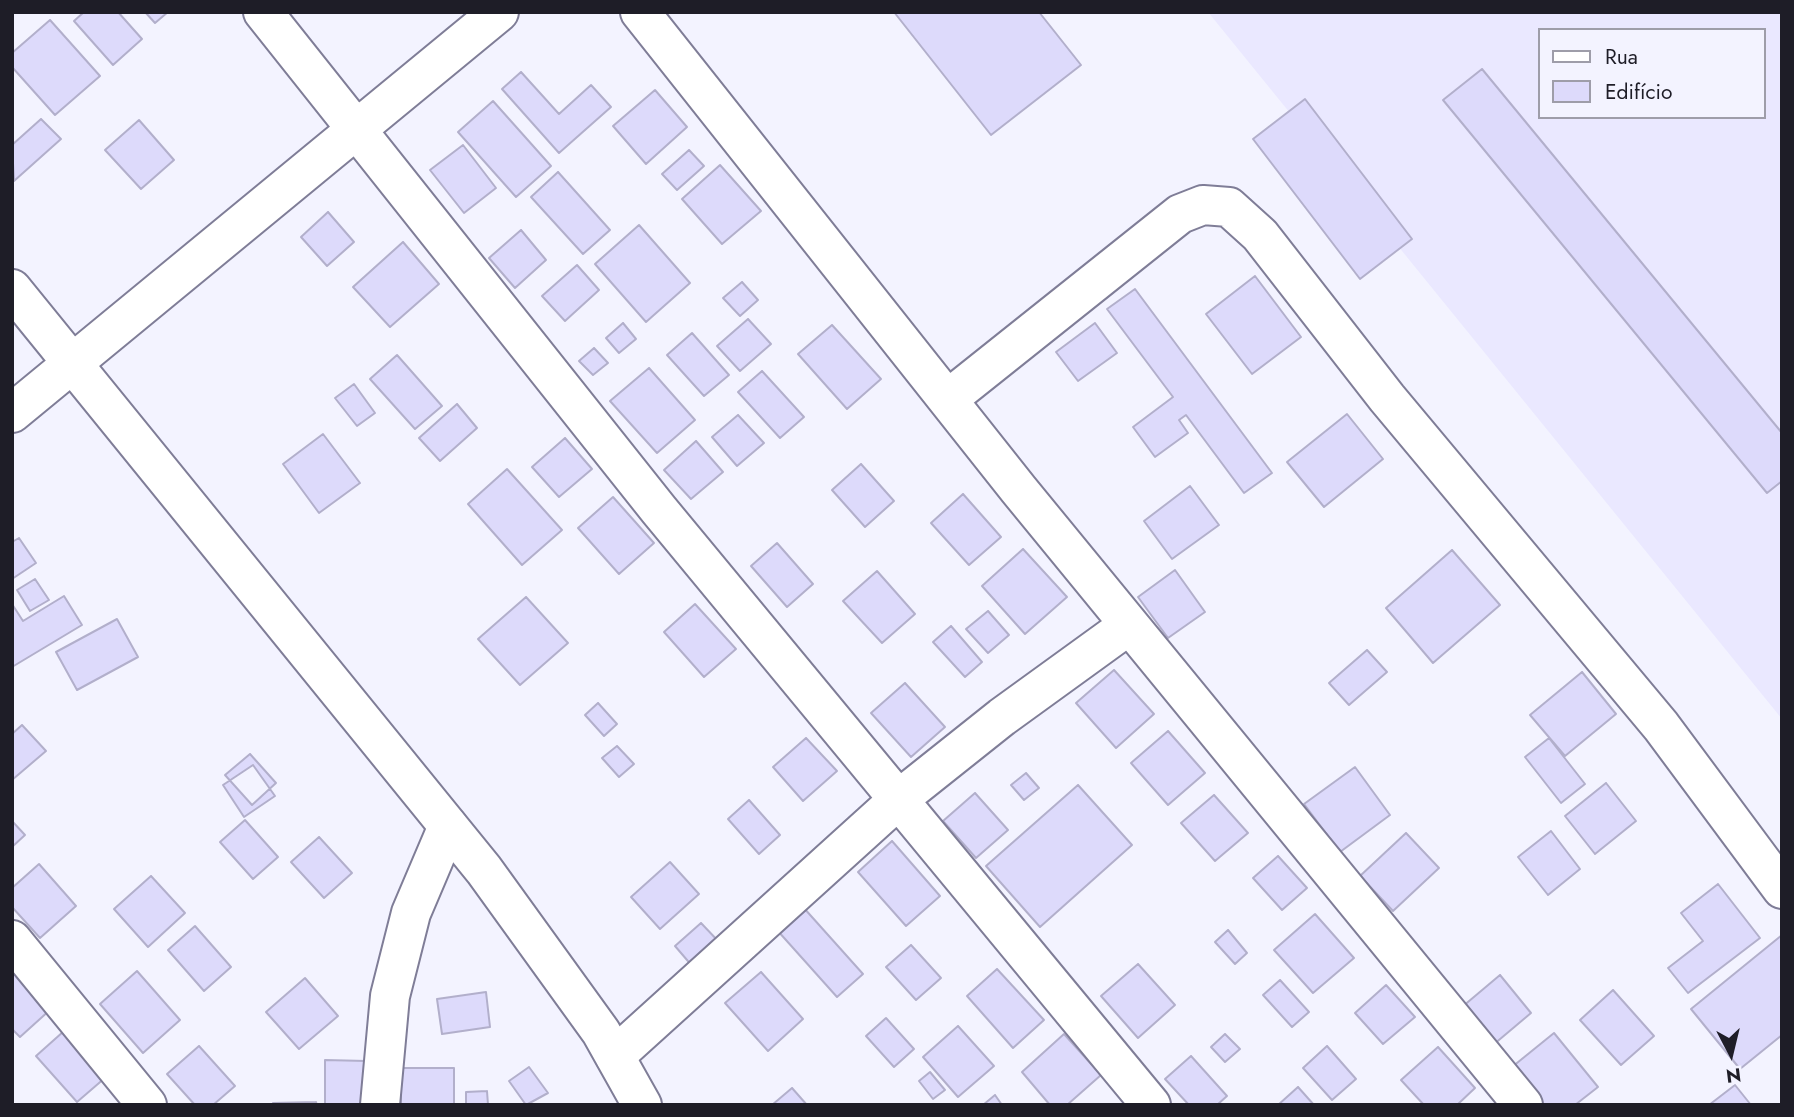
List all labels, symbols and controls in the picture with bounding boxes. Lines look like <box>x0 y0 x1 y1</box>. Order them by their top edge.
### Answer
legend <box>1538 28 1766 119</box>
text: Rua <box>1605 42 1638 72</box>
text: Edifício <box>1605 77 1672 107</box>
north arrow <box>1696 1019 1766 1089</box>
text: N <box>1724 1061 1743 1090</box>

